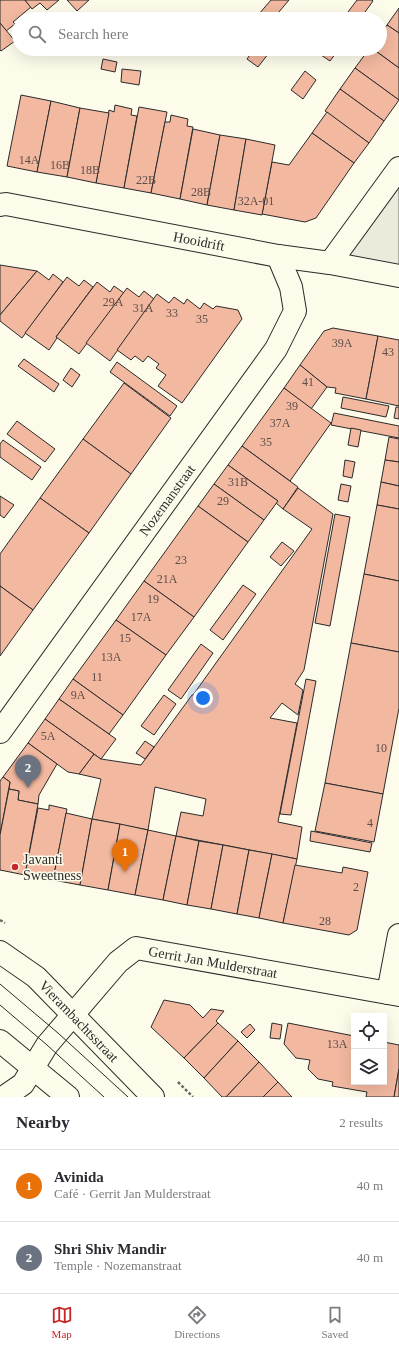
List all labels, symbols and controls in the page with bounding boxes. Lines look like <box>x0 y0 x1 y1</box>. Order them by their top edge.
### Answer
search box <box>12 12 387 56</box>
icon: search <box>26 23 48 45</box>
text: Search here <box>58 26 128 42</box>
house number: 14A <box>19 153 40 167</box>
house number: 16B <box>50 158 70 172</box>
house number: 18B <box>80 163 100 177</box>
house number: 22B <box>136 173 156 187</box>
house number: 28B <box>191 185 211 199</box>
house number: 32A-01 <box>238 194 274 208</box>
street label: Hooidrift <box>172 229 226 254</box>
house number: 29A <box>103 295 124 309</box>
house number: 31A <box>133 301 154 315</box>
house number: 33 <box>166 306 178 320</box>
house number: 35 <box>196 312 208 326</box>
house number: 39A <box>332 336 353 350</box>
house number: 43 <box>382 345 394 359</box>
house number: 41 <box>302 375 314 389</box>
house number: 39 <box>286 399 298 413</box>
house number: 37A <box>270 416 291 430</box>
house number: 35 <box>260 435 272 449</box>
street label: Nozemanstraat <box>137 462 198 539</box>
house number: 31B <box>228 475 248 489</box>
house number: 29 <box>217 494 229 508</box>
house number: 23 <box>175 553 187 567</box>
house number: 21A <box>157 572 178 586</box>
house number: 19 <box>147 592 159 606</box>
house number: 17A <box>131 610 152 624</box>
house number: 15 <box>119 631 131 645</box>
house number: 13A <box>101 650 122 664</box>
house number: 11 <box>91 670 103 684</box>
house number: 9A <box>71 688 86 702</box>
your location <box>193 688 213 708</box>
house number: 5A <box>41 729 56 743</box>
house number: 10 <box>375 741 387 755</box>
pin: 2 <box>15 755 41 788</box>
house number: 4 <box>367 816 373 830</box>
pin: 1 <box>112 839 138 872</box>
place label: Javanti Sweetness <box>23 852 81 883</box>
marker: Javanti Sweetness <box>10 862 20 872</box>
house number: 2 <box>353 880 359 894</box>
house number: 28 <box>319 914 331 928</box>
street label: Gerrit Jan Mulderstraat <box>147 944 279 981</box>
street label: Vierambachtsstraat <box>36 978 121 1065</box>
map controls <box>351 1013 387 1085</box>
button: locate <box>351 1013 387 1049</box>
house number: 13A <box>327 1037 348 1051</box>
button: layers <box>351 1049 387 1085</box>
text: Nearby <box>16 1113 70 1132</box>
text: 2 results <box>339 1115 383 1130</box>
text: Avinida <box>54 1169 104 1185</box>
text: 1 <box>26 1178 32 1193</box>
text: 40 m <box>357 1178 383 1193</box>
text: Café · Gerrit Jan Mulderstraat <box>54 1186 211 1201</box>
text: Shri Shiv Mandir <box>54 1241 167 1257</box>
text: 2 <box>26 1250 32 1265</box>
text: 40 m <box>357 1250 383 1265</box>
text: Temple · Nozemanstraat <box>54 1258 182 1273</box>
tab: Map <box>51 1304 73 1340</box>
tab: Directions <box>174 1304 220 1340</box>
tab: Saved <box>321 1304 348 1340</box>

